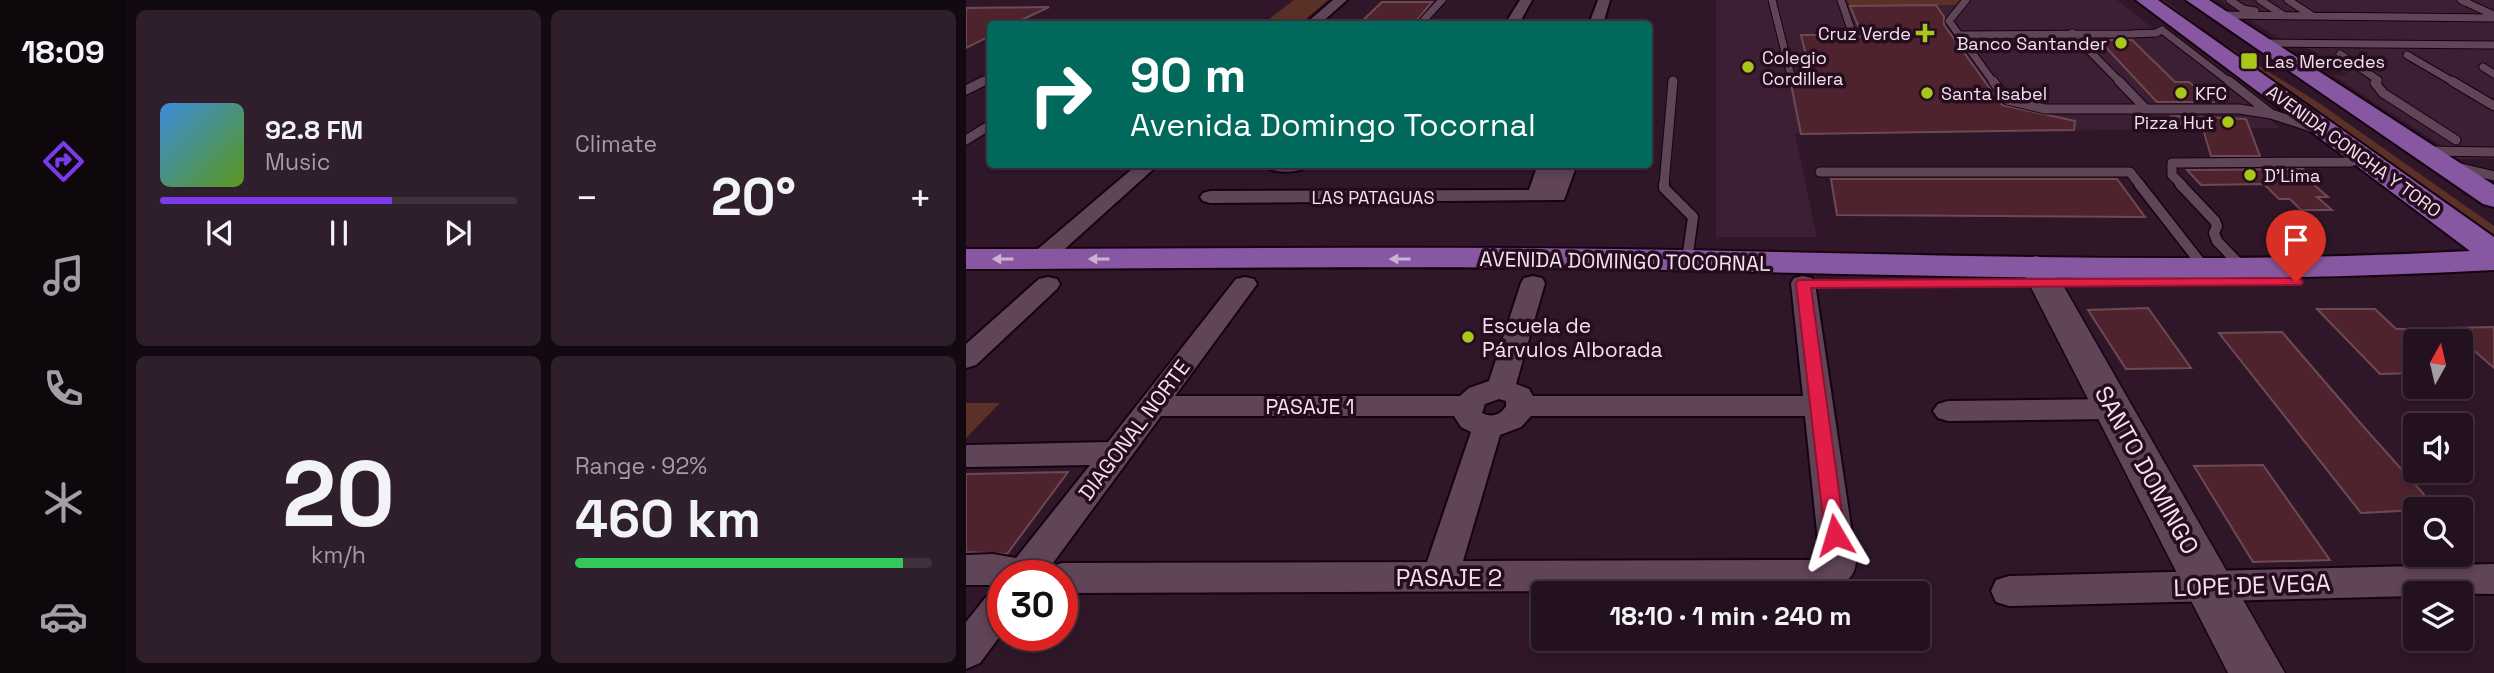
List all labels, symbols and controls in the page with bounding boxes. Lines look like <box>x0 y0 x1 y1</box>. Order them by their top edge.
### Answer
place label: Cruz Verde <box>1818 22 1911 45</box>
marker: Cruz Verde <box>1917 25 1933 41</box>
text: 18:09 <box>21 32 105 72</box>
place label: Banco Santander <box>1956 32 2107 55</box>
marker: Banco Santander <box>2113 35 2129 51</box>
text: 90 m <box>1130 44 1246 106</box>
place label: Colegio Cordillera <box>1762 46 1843 90</box>
icon: right <box>1015 49 1106 140</box>
place label: Las Mercedes <box>2265 50 2385 73</box>
marker: Las Mercedes <box>2239 51 2259 71</box>
marker: Colegio Cordillera <box>1740 59 1756 75</box>
street label: AVENIDA CONCHA Y TORO <box>2262 80 2446 222</box>
place label: Santa Isabel <box>1941 82 2047 105</box>
place label: KFC <box>2195 82 2227 105</box>
marker: Santa Isabel <box>1919 85 1935 101</box>
marker: KFC <box>2173 85 2189 101</box>
text: Avenida Domingo Tocornal <box>1130 105 1536 145</box>
place label: Pizza Hut <box>2134 111 2214 134</box>
text: 92.8 FM <box>265 113 363 147</box>
marker: Pizza Hut <box>2220 114 2236 130</box>
text: Climate <box>575 129 657 159</box>
icon: directions <box>39 137 88 186</box>
text: Music <box>265 147 330 177</box>
text: 20° <box>711 164 796 230</box>
place label: D'Lima <box>2264 164 2320 187</box>
marker: D'Lima <box>2242 167 2258 183</box>
text: − <box>575 174 599 222</box>
text: + <box>908 174 932 222</box>
street label: LAS PATAGUAS <box>1312 186 1434 209</box>
pin <box>2266 210 2326 282</box>
icon: previous <box>201 214 239 252</box>
icon: pause <box>320 214 358 252</box>
icon: next <box>439 214 477 252</box>
icon: arrive <box>2277 221 2315 259</box>
street label: AVENIDA DOMINGO TOCORNAL <box>1479 245 1771 277</box>
icon: music <box>39 251 88 300</box>
one-way arrow <box>992 253 1014 265</box>
one-way arrow <box>1087 253 1109 265</box>
one-way arrow <box>1388 253 1410 265</box>
place label: Escuela de Párvulos Alborada <box>1482 312 1663 363</box>
marker: Escuela de Párvulos Alborada <box>1460 329 1476 345</box>
north arrow <box>2403 329 2473 399</box>
map controls <box>2403 329 2473 651</box>
street label: DIAGONAL NORTE <box>1072 355 1196 505</box>
icon: phone <box>39 364 88 413</box>
street label: SANTO DOMINGO <box>2088 380 2206 560</box>
street label: PASAJE 1 <box>1265 393 1355 420</box>
button: sound <box>2403 413 2473 483</box>
text: 20 <box>282 436 395 553</box>
text: Range · 92% <box>575 451 707 481</box>
icon: climate <box>39 478 88 527</box>
text: 460 km <box>575 486 761 552</box>
button: search <box>2403 497 2473 567</box>
position arrow <box>1798 498 1872 572</box>
text: km/h <box>311 540 366 570</box>
speed limit sign: 30 <box>987 560 1078 651</box>
street label: PASAJE 2 <box>1396 562 1502 593</box>
street label: LOPE DE VEGA <box>2173 567 2331 603</box>
button: layers <box>2403 581 2473 651</box>
icon: car <box>39 592 88 641</box>
text: 18:10 · 1 min · 240 m <box>1609 599 1852 633</box>

